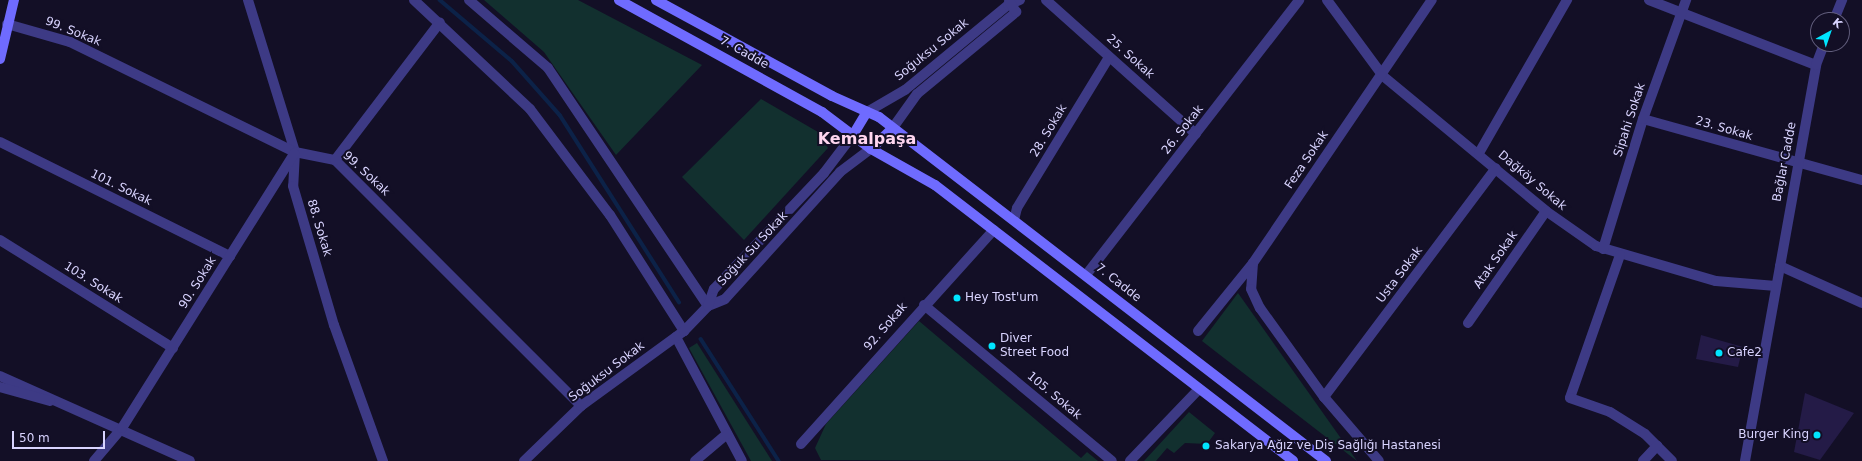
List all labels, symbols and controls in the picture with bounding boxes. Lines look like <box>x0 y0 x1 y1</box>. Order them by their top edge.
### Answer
north arrow <box>1810 12 1850 52</box>
street label: 99. Sokak <box>43 14 103 50</box>
text: K <box>1830 15 1845 31</box>
street label: Soğuksu Sokak <box>892 16 972 84</box>
street label: 25. Sokak <box>1103 32 1157 82</box>
street label: 7. Cadde <box>717 34 771 72</box>
street label: Sipahi Sokak <box>1611 81 1649 159</box>
street label: 28. Sokak <box>1028 102 1070 160</box>
street label: 26. Sokak <box>1159 102 1207 158</box>
street label: 23. Sokak <box>1694 114 1754 144</box>
street label: Bağlar Cadde <box>1770 121 1800 203</box>
street label: Feza Sokak <box>1282 128 1332 192</box>
district label: Kemalpaşa <box>818 129 916 149</box>
street label: Dağköy Sokak <box>1495 148 1569 214</box>
street label: 99. Sokak <box>340 149 392 199</box>
street label: 101. Sokak <box>88 167 154 209</box>
street label: 88. Sokak <box>304 198 334 258</box>
street label: Soğuk Su Sokak <box>715 209 791 289</box>
street label: Atak Sokak <box>1471 229 1521 291</box>
street label: Usta Sokak <box>1374 244 1426 306</box>
street label: 90. Sokak <box>176 254 220 312</box>
street label: 103. Sokak <box>61 259 125 307</box>
street label: 7. Cadde <box>1092 261 1144 305</box>
place label: Hey Tost'um <box>965 291 1039 305</box>
marker: Hey Tost'um <box>952 293 962 303</box>
street label: 92. Sokak <box>861 300 911 354</box>
place label: Diver Street Food <box>1000 332 1069 360</box>
street label: Soğuksu Sokak <box>566 339 648 405</box>
marker: Diver Street Food <box>987 341 997 351</box>
place label: Cafe2 <box>1727 346 1762 360</box>
marker: Cafe2 <box>1714 348 1724 358</box>
street label: 105. Sokak <box>1024 369 1084 423</box>
scale bar <box>14 423 107 449</box>
place label: Burger King <box>1738 428 1809 442</box>
marker: Burger King <box>1812 430 1822 440</box>
text: 50 m <box>19 431 50 445</box>
place label: Sakarya Ağız ve Diş Sağlığı Hastanesi <box>1215 439 1441 453</box>
marker: Sakarya Ağız ve Diş Sağlığı Hastanesi <box>1200 440 1212 452</box>

